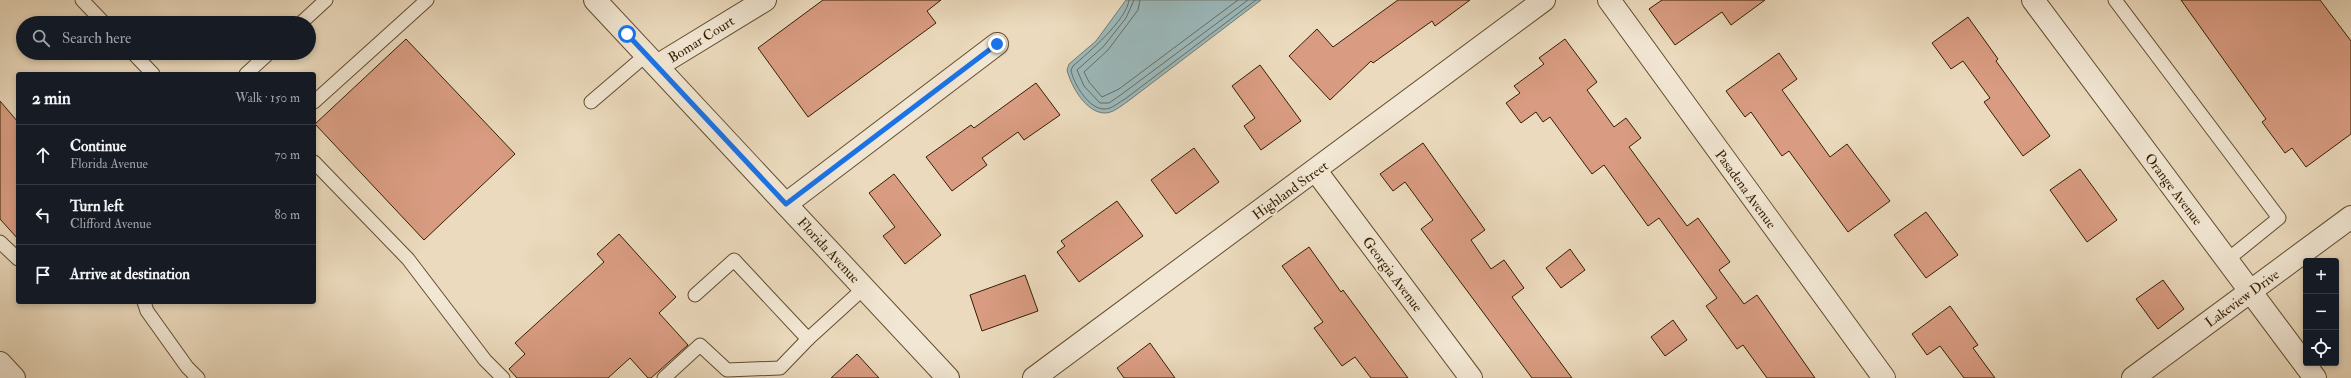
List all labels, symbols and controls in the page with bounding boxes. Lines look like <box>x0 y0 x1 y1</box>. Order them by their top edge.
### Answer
street label: Bomar Court <box>665 12 738 66</box>
search box <box>16 16 316 60</box>
route start <box>618 25 636 43</box>
icon: search <box>30 27 52 49</box>
text: Search here <box>62 29 131 48</box>
route end <box>988 35 1006 53</box>
text: 2 min <box>32 88 71 109</box>
text: Walk · 150 m <box>235 90 300 106</box>
text: Continue <box>70 137 126 156</box>
icon: ahead <box>32 144 54 166</box>
text: 70 m <box>275 147 300 163</box>
street label: Pasadena Avenue <box>1711 147 1780 232</box>
street label: Orange Avenue <box>2141 150 2206 229</box>
text: Florida Avenue <box>70 156 148 172</box>
street label: Highland Street <box>1249 157 1332 224</box>
text: Turn left <box>70 197 124 216</box>
icon: left <box>32 204 54 226</box>
text: 80 m <box>274 207 300 223</box>
street label: Florida Avenue <box>794 214 864 287</box>
text: Clifford Avenue <box>70 216 152 232</box>
street label: Georgia Avenue <box>1359 233 1426 315</box>
map controls <box>2303 258 2339 366</box>
button: + <box>2303 258 2339 294</box>
icon: arrive <box>32 264 54 286</box>
text: Arrive at destination <box>70 265 190 284</box>
street label: Lakeview Drive <box>2202 266 2283 331</box>
button: − <box>2303 294 2339 330</box>
button: locate <box>2303 330 2339 366</box>

